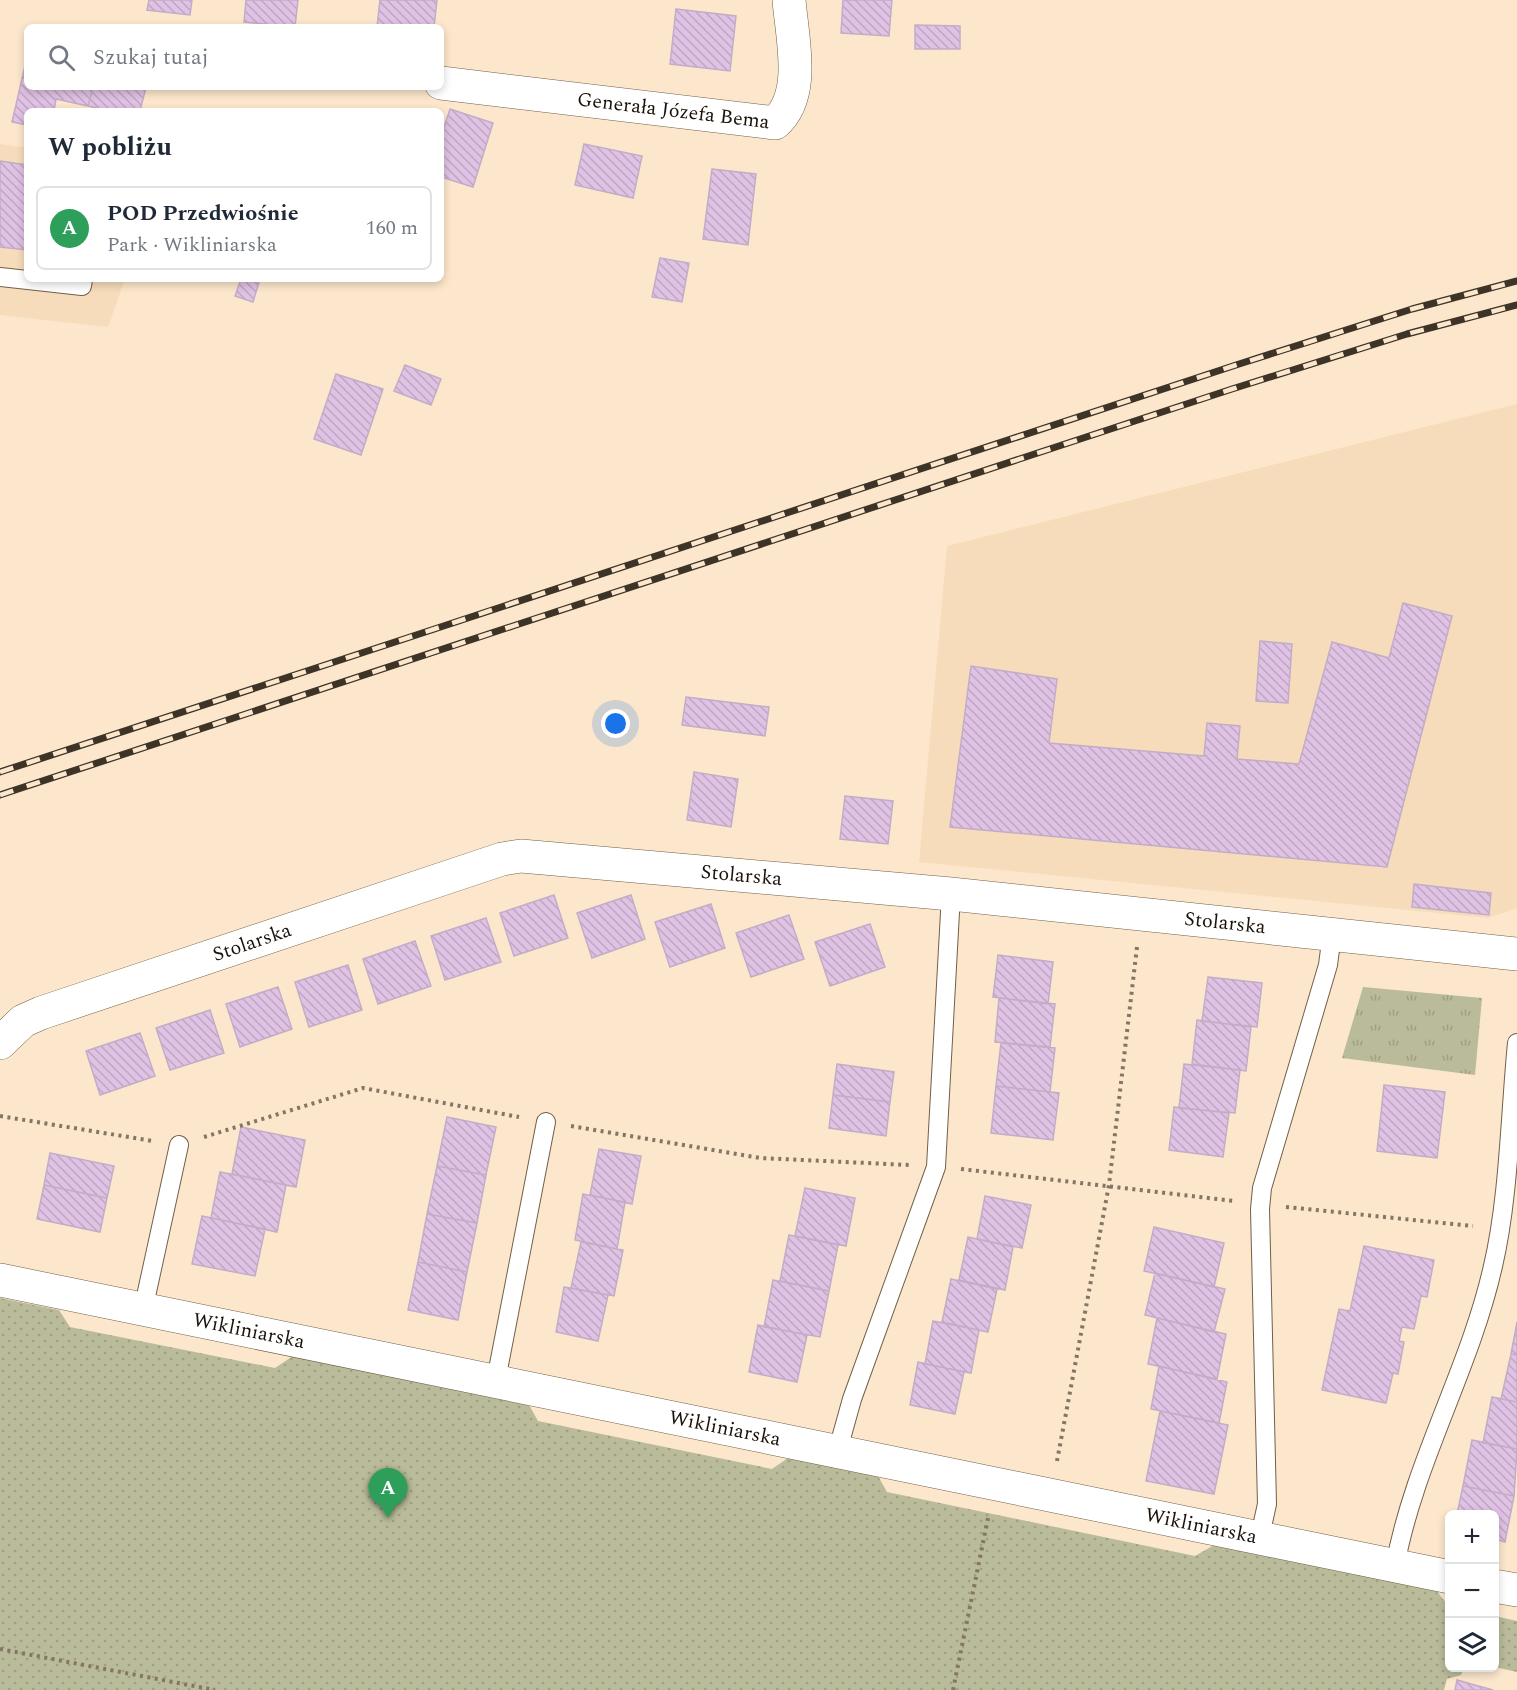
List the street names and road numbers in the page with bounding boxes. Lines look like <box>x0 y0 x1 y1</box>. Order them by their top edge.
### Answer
street label: Generała Józefa Bema <box>575 84 771 137</box>
street label: Stolarska <box>699 857 784 894</box>
street label: Stolarska <box>1183 904 1267 942</box>
street label: Stolarska <box>209 915 296 970</box>
street label: Wikliniarska <box>190 1305 308 1357</box>
street label: Wikliniarska <box>666 1402 784 1455</box>
street label: Wikliniarska <box>1142 1500 1260 1552</box>

